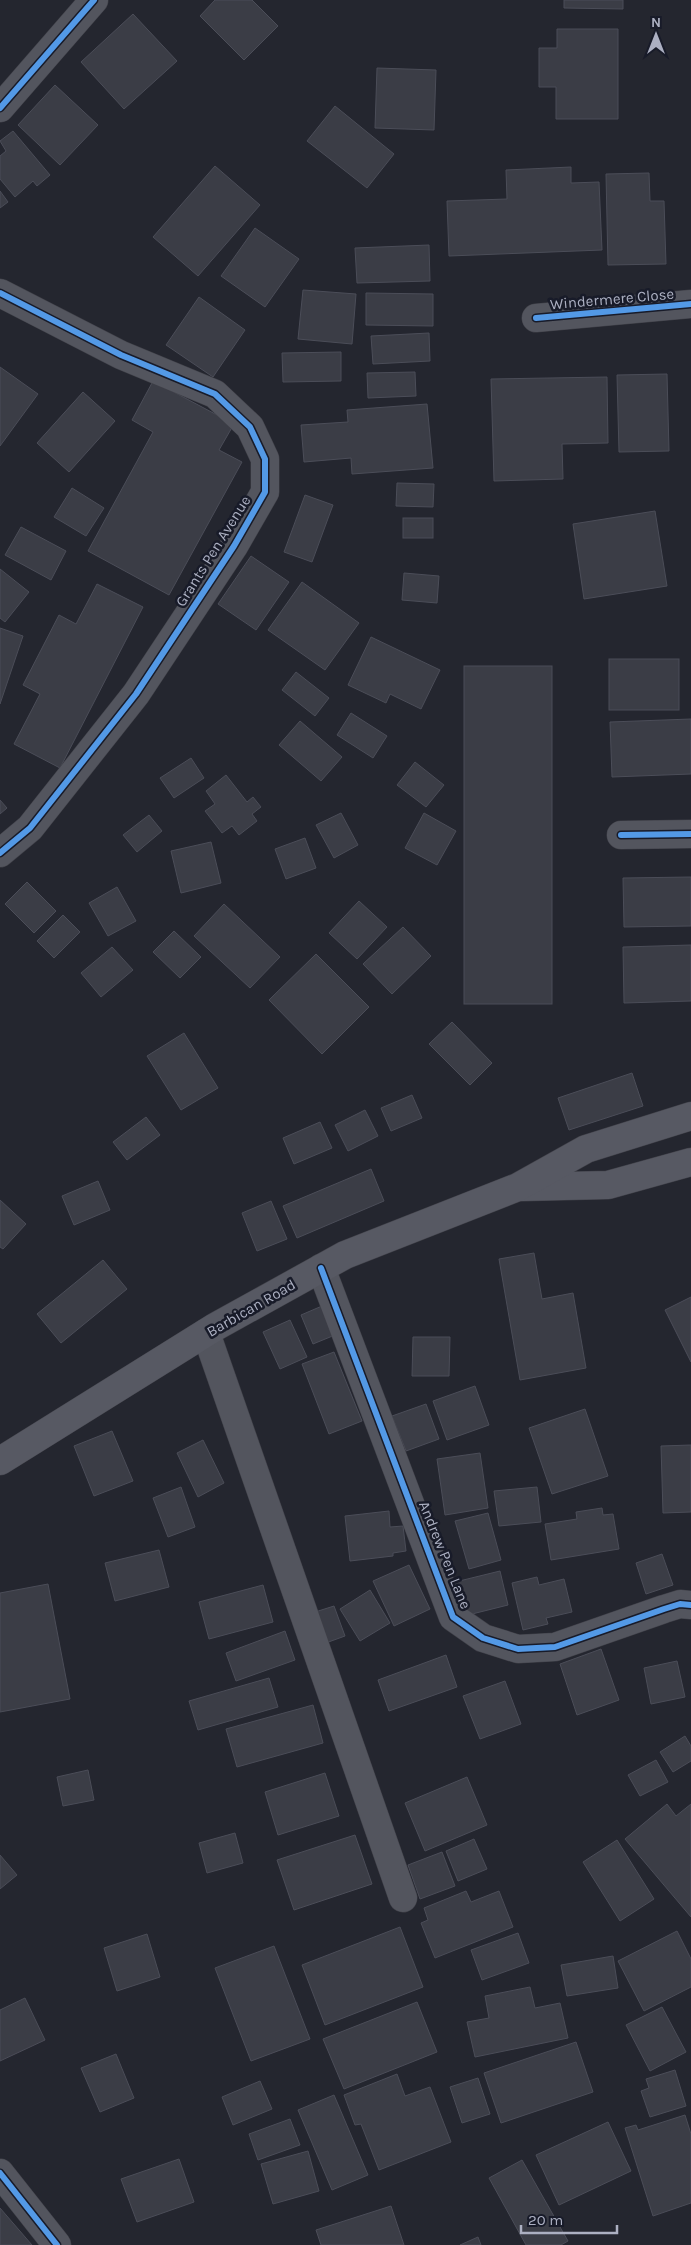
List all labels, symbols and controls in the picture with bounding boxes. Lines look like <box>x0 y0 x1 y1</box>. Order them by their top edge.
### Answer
north arrow <box>631 10 681 60</box>
text: N <box>651 14 661 31</box>
street label: Windermere Close <box>549 285 675 313</box>
street label: Grants Pen Avenue <box>172 492 254 610</box>
street label: Barbican Road <box>203 1275 299 1341</box>
street label: Andrew Pen Lane <box>415 1498 475 1612</box>
scale bar <box>521 2202 617 2234</box>
text: 20 m <box>528 2211 563 2229</box>

